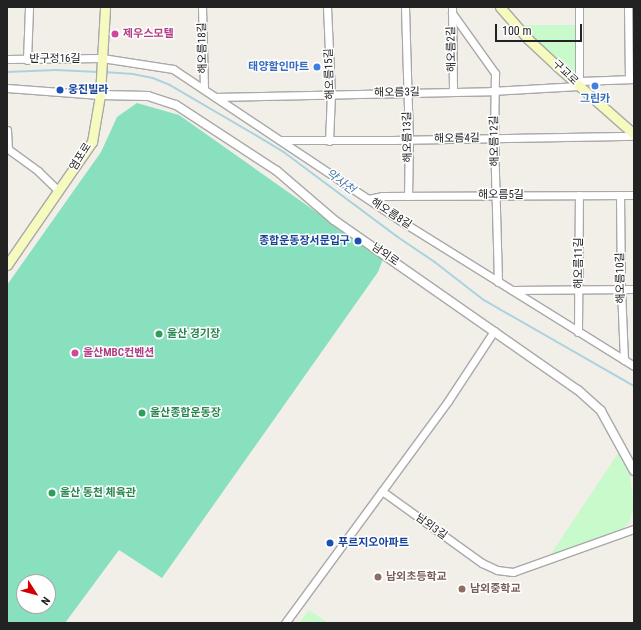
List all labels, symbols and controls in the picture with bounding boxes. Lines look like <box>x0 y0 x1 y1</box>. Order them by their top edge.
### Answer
scale bar <box>497 16 584 42</box>
street label: 해오름18길 <box>196 22 210 74</box>
text: 100 m <box>502 24 532 38</box>
street label: 해오름2길 <box>445 26 459 72</box>
place label: 제우스모텔 <box>123 27 174 41</box>
marker: 제우스모텔 <box>110 29 120 39</box>
street label: 해오름15길 <box>323 48 337 100</box>
street label: 반구정16길 <box>29 52 81 66</box>
street label: 구교로 <box>549 58 581 88</box>
place label: 태양할인마트 <box>248 60 309 74</box>
marker: 태양할인마트 <box>312 62 322 72</box>
marker: 그린카 <box>590 81 600 91</box>
place label: 웅진빌라 <box>68 83 108 97</box>
marker: 웅진빌라 <box>55 85 65 95</box>
street label: 해오름3길 <box>374 86 420 100</box>
place label: 그린카 <box>580 92 610 106</box>
street label: 해오름13길 <box>401 111 415 163</box>
street label: 해오름12길 <box>488 115 502 167</box>
street label: 해오름4길 <box>434 132 480 146</box>
street label: 염포로 <box>67 141 95 173</box>
water label: 약사천 <box>322 166 358 198</box>
street label: 해오름5길 <box>478 188 524 202</box>
street label: 해오름8길 <box>368 196 414 232</box>
place label: 종합운동장서문입구 <box>259 234 350 248</box>
marker: 종합운동장서문입구 <box>353 236 363 246</box>
street label: 해오름11길 <box>572 237 586 289</box>
street label: 남외로 <box>369 241 401 269</box>
street label: 해오름10길 <box>614 252 628 304</box>
place label: 울산 경기장 <box>167 327 220 341</box>
marker: 울산 경기장 <box>154 329 164 339</box>
place label: 울산MBC컨벤션 <box>83 346 154 360</box>
marker: 울산MBC컨벤션 <box>70 348 80 358</box>
place label: 울산종합운동장 <box>150 406 221 420</box>
marker: 울산종합운동장 <box>137 408 147 418</box>
place label: 울산 동천 체육관 <box>60 486 136 500</box>
marker: 울산 동천 체육관 <box>47 488 57 498</box>
street label: 남외3길 <box>413 511 449 543</box>
place label: 푸르지오아파트 <box>338 536 409 550</box>
marker: 푸르지오아파트 <box>325 538 335 548</box>
place label: 남외초등학교 <box>386 570 447 584</box>
marker: 남외초등학교 <box>373 572 383 582</box>
north arrow <box>16 574 56 614</box>
place label: 남외중학교 <box>470 582 521 596</box>
marker: 남외중학교 <box>457 584 467 594</box>
text: N <box>38 594 53 607</box>

